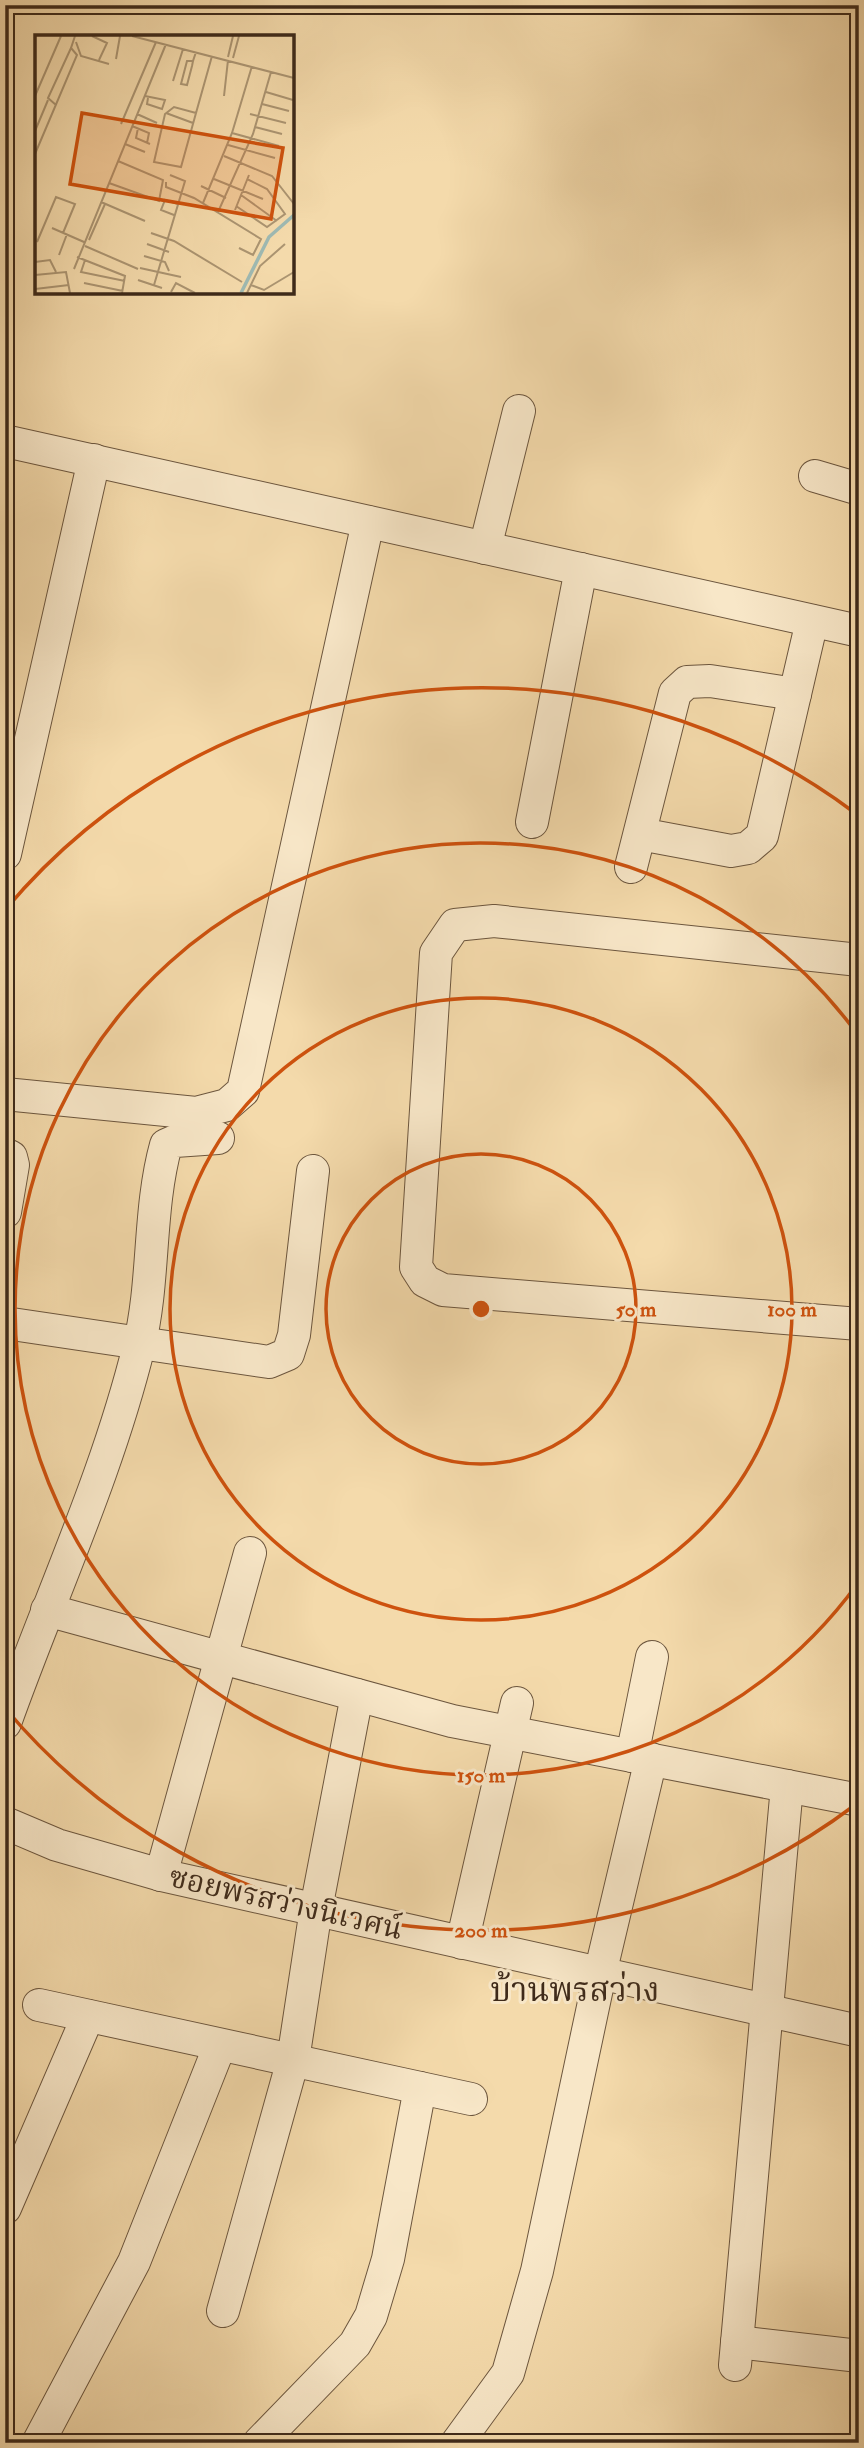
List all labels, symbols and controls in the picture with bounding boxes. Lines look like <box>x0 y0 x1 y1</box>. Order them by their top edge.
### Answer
inset map <box>35 35 294 294</box>
text: 50 m <box>616 1296 657 1323</box>
text: 100 m <box>767 1296 818 1323</box>
centre of rings <box>469 1297 493 1321</box>
text: 150 m <box>457 1762 506 1789</box>
street label: ซอยพรสว่างนิเวศน์ <box>166 1858 406 1948</box>
text: 200 m <box>455 1917 508 1944</box>
district label: บ้านพรสว่าง <box>491 1970 659 2011</box>

